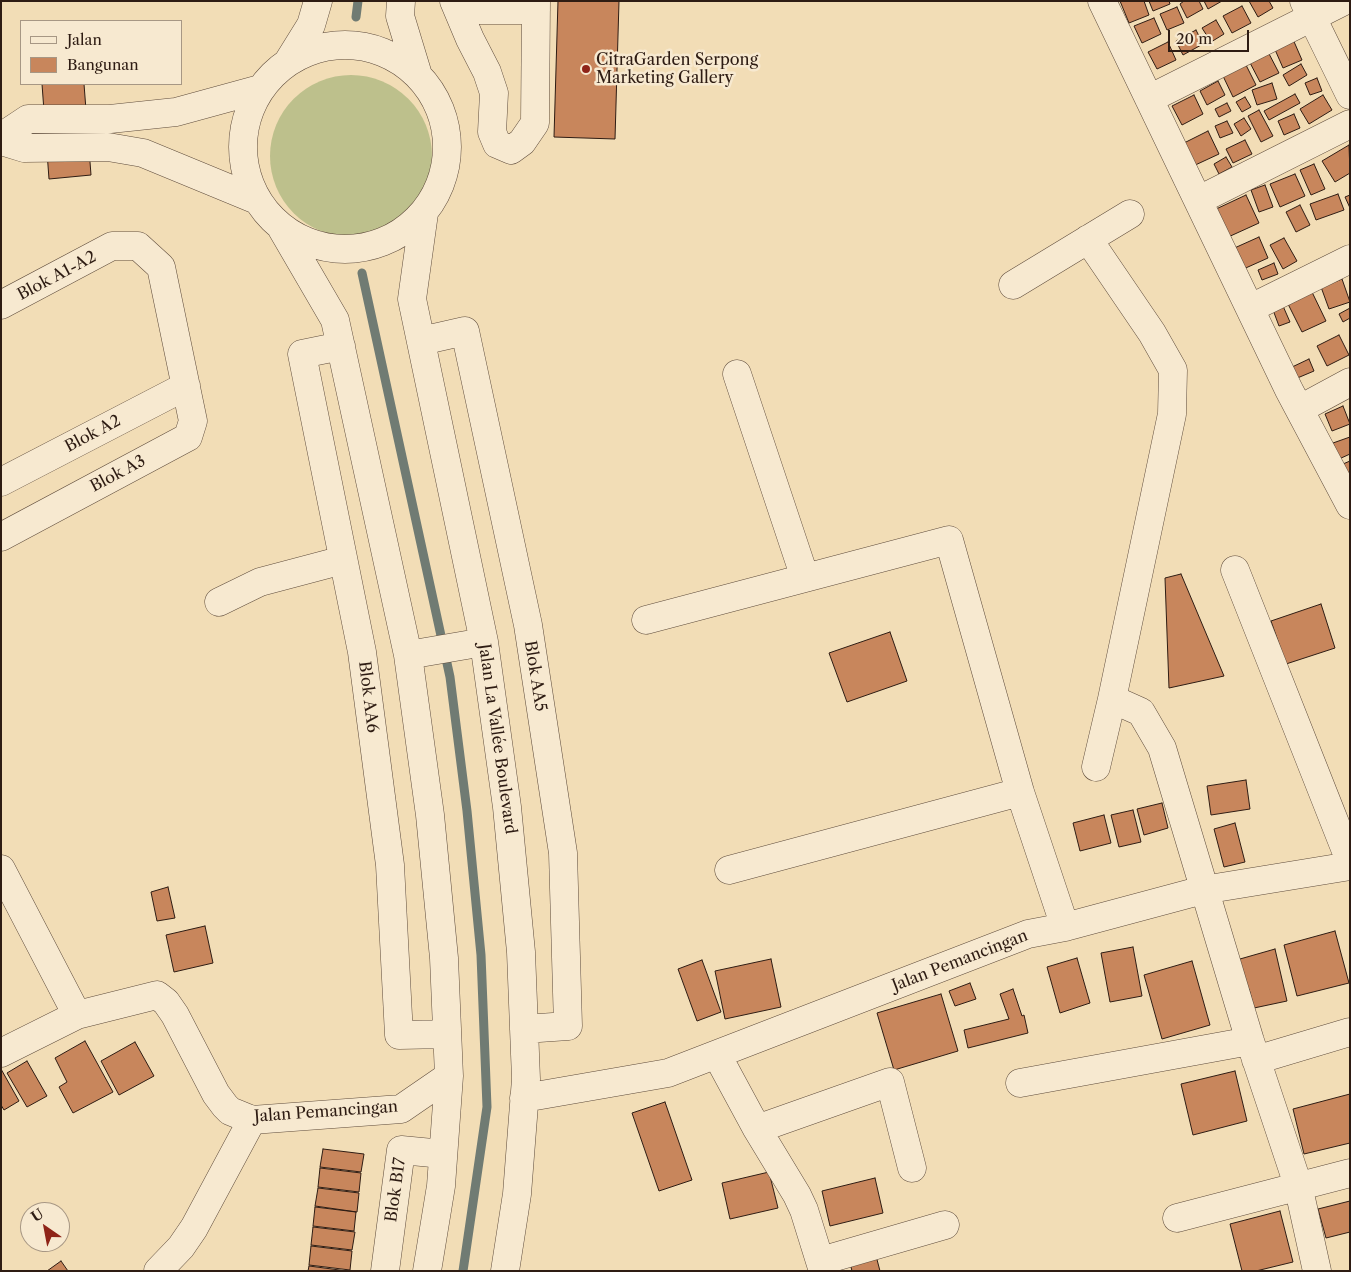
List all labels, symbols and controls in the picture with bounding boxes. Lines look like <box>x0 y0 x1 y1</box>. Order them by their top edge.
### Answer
legend <box>20 20 182 85</box>
scale bar <box>1171 20 1252 52</box>
text: 20 m <box>1176 29 1212 48</box>
text: Jalan <box>67 30 102 49</box>
place label: CitraGarden Serpong Marketing Gallery <box>596 50 758 88</box>
text: Bangunan <box>67 55 139 74</box>
marker: CitraGarden Serpong Marketing Gallery <box>580 63 592 75</box>
street label: Blok A1-A2 <box>14 247 100 305</box>
street label: Blok A2 <box>62 411 124 457</box>
street label: Blok A3 <box>87 451 149 497</box>
street label: Blok AA5 <box>520 639 550 713</box>
street label: Jalan La Vallée Boulevard <box>474 643 520 835</box>
street label: Blok AA6 <box>354 660 382 734</box>
street label: Jalan Pemancingan <box>889 926 1031 996</box>
street label: Jalan Pemancingan <box>254 1097 398 1127</box>
street label: Blok B17 <box>382 1157 410 1223</box>
north arrow <box>20 1202 70 1252</box>
text: U <box>28 1205 47 1226</box>

